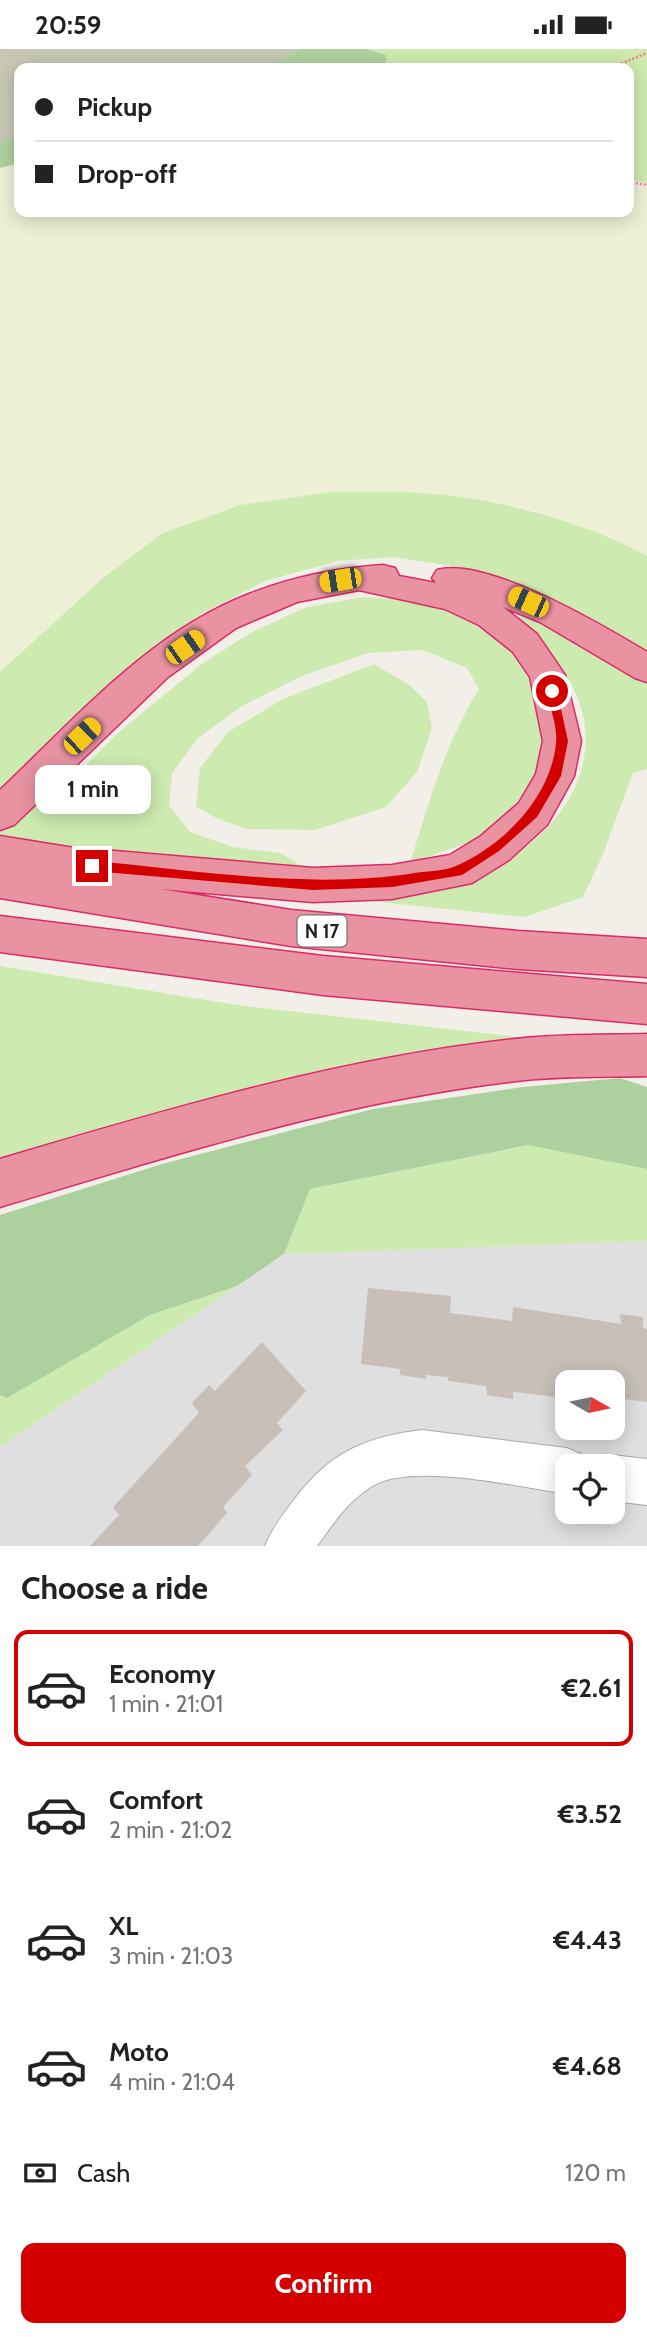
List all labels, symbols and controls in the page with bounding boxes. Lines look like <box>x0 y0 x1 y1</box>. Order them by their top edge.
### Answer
text: 20:59 <box>35 9 101 41</box>
text: Pickup <box>77 91 152 123</box>
text: Drop-off <box>77 158 177 190</box>
car <box>318 566 363 594</box>
car <box>505 584 552 620</box>
car <box>162 626 209 668</box>
route start <box>536 675 568 707</box>
car <box>60 714 105 758</box>
callout: 1 min <box>34 765 150 813</box>
text: 1 min <box>67 775 119 803</box>
route end <box>76 850 108 882</box>
road number: N 17 <box>298 915 346 947</box>
north arrow <box>555 1370 625 1440</box>
map controls <box>555 1370 625 1524</box>
button: locate <box>555 1454 625 1524</box>
text: Choose a ride <box>21 1568 208 1607</box>
icon: car <box>25 1657 88 1720</box>
text: Economy <box>109 1658 215 1690</box>
text: €2.61 <box>562 1672 622 1704</box>
text: 1 min · 21:01 <box>109 1690 223 1718</box>
icon: car <box>25 1783 88 1846</box>
text: Comfort <box>109 1784 203 1816</box>
text: €3.52 <box>558 1798 622 1830</box>
text: 2 min · 21:02 <box>109 1816 232 1844</box>
icon: car <box>25 1909 88 1972</box>
text: XL <box>109 1910 138 1942</box>
text: €4.43 <box>553 1924 622 1956</box>
text: 3 min · 21:03 <box>109 1942 233 1970</box>
icon: car <box>25 2035 88 2098</box>
text: Moto <box>109 2036 169 2068</box>
text: €4.68 <box>553 2050 622 2082</box>
text: 4 min · 21:04 <box>109 2068 235 2096</box>
icon: cash <box>21 2154 59 2192</box>
text: Cash <box>77 2157 130 2189</box>
text: 120 m <box>565 2159 626 2187</box>
button: Confirm <box>21 2243 626 2323</box>

